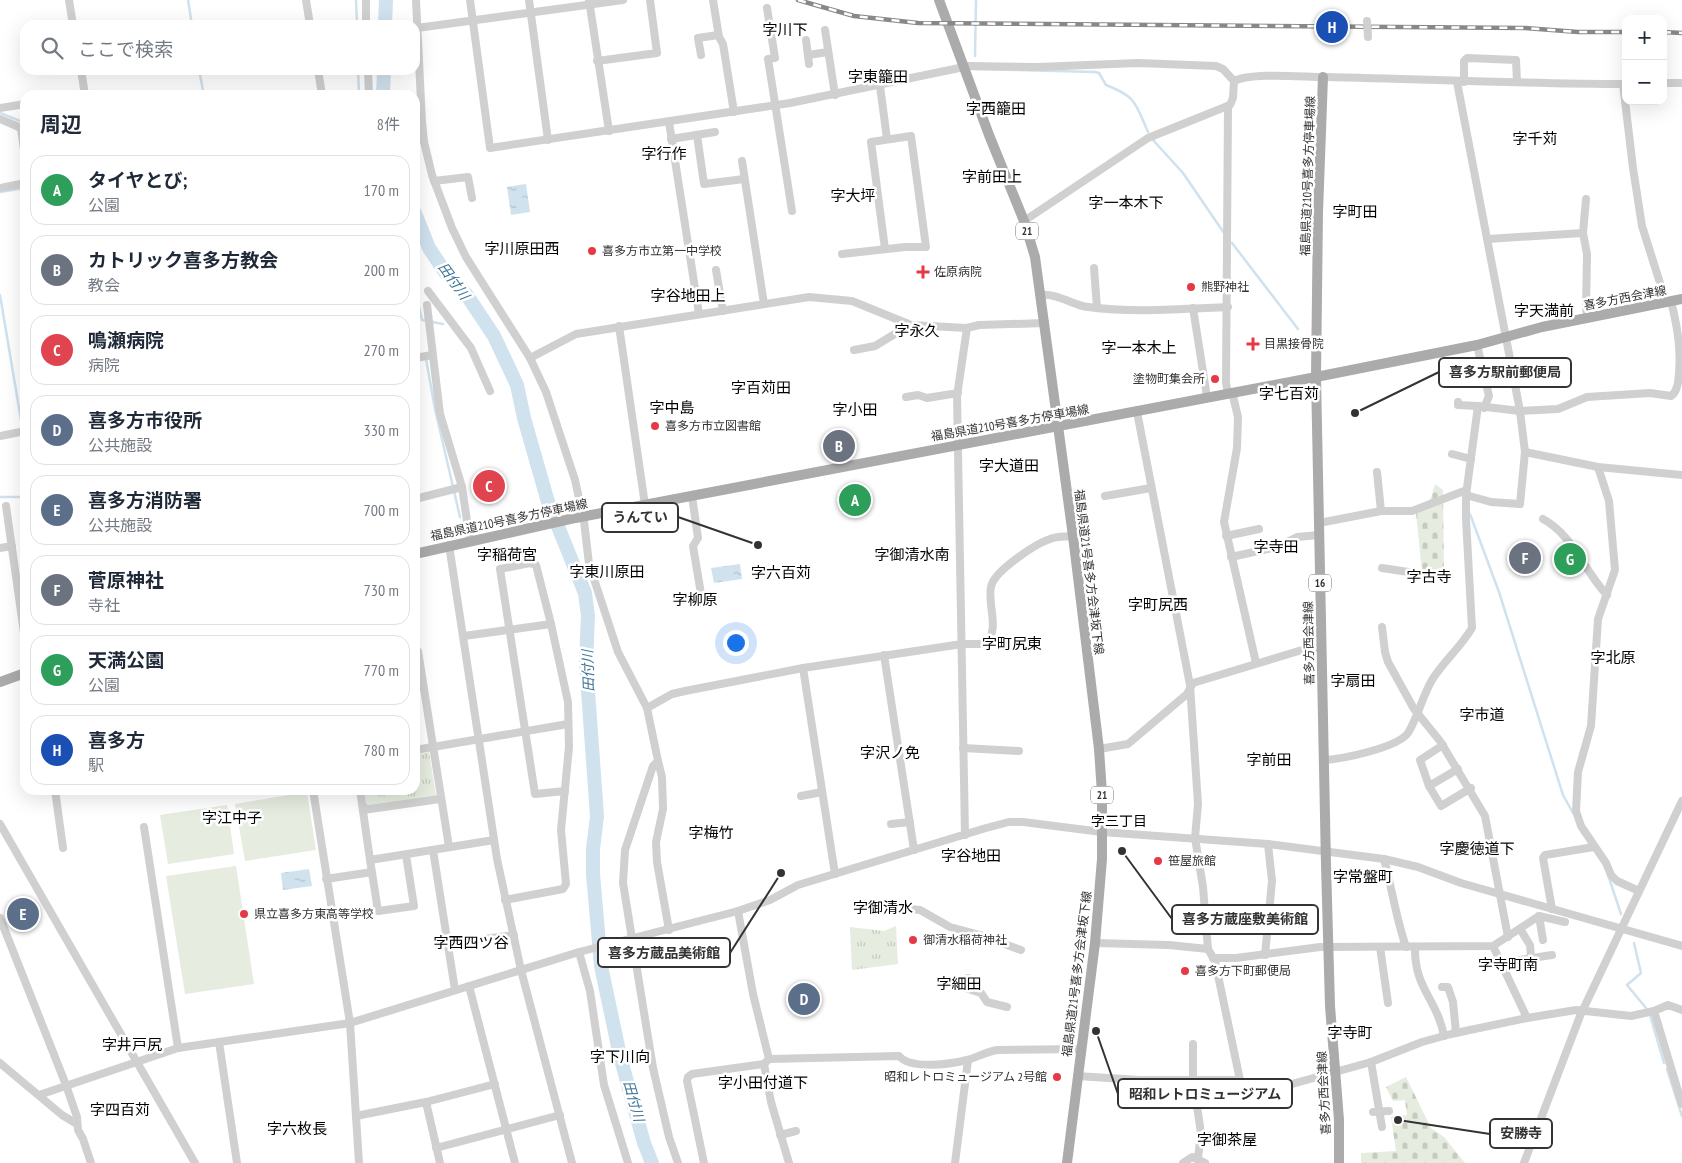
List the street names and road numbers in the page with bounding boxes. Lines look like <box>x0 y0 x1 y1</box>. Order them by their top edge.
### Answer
street label: 福島県道210号喜多方停車場線 <box>1297 96 1318 256</box>
road number: 21 <box>1016 222 1038 240</box>
street label: 喜多方西会津線 <box>1582 282 1668 313</box>
street label: 福島県道210号喜多方停車場線 <box>930 401 1090 444</box>
street label: 福島県道21号喜多方会津坂下線 <box>1072 488 1107 656</box>
street label: 福島県道210号喜多方停車場線 <box>429 496 589 544</box>
road number: 16 <box>1309 574 1331 592</box>
street label: 喜多方西会津線 <box>1300 601 1317 685</box>
road number: 21 <box>1091 786 1113 804</box>
street label: 福島県道21号喜多方会津坂下線 <box>1059 890 1094 1058</box>
street label: 喜多方西会津線 <box>1314 1051 1333 1135</box>

